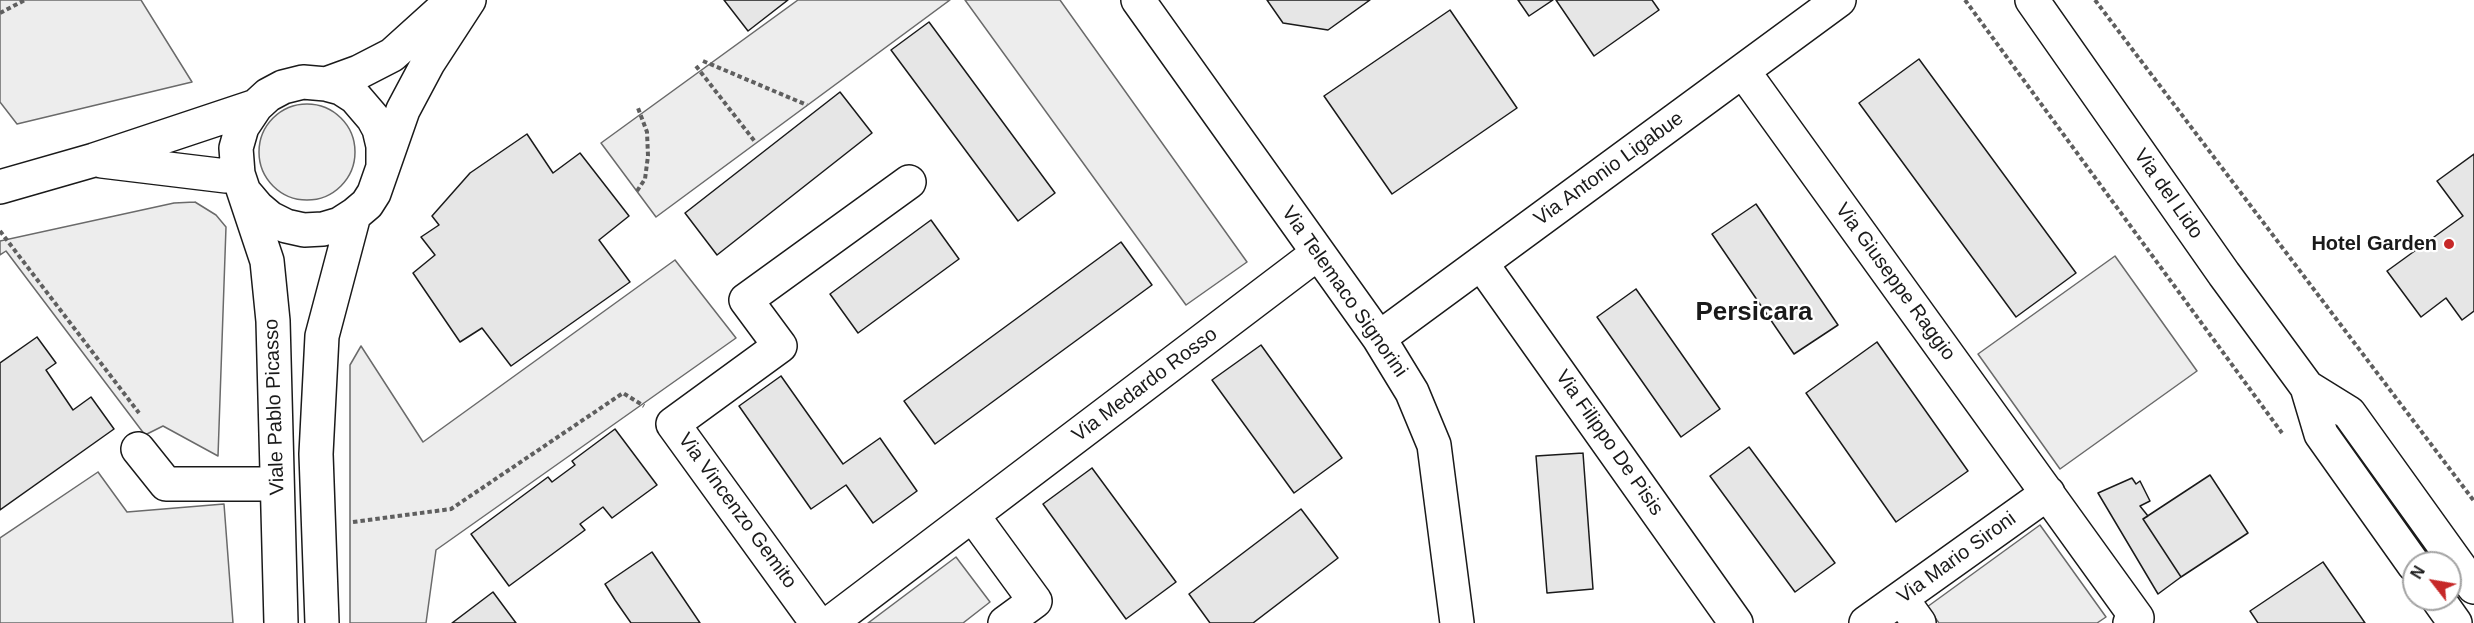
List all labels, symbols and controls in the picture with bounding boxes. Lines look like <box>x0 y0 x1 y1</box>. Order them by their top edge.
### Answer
street label: Via Antonio Ligabue <box>1530 107 1688 231</box>
street label: Via del Lido <box>2128 144 2208 244</box>
street label: Via Giuseppe Raggio <box>1830 199 1960 365</box>
street label: Via Telemaco Signorini <box>1276 202 1412 382</box>
place label: Hotel Garden <box>2311 232 2437 256</box>
marker: Hotel Garden <box>2442 237 2456 251</box>
district label: Persicara <box>1695 297 1813 329</box>
street label: Viale Pablo Picasso <box>260 318 290 496</box>
street label: Via Medardo Rosso <box>1068 323 1222 447</box>
street label: Via Filippo De Pisis <box>1550 366 1668 520</box>
street label: Via Vincenzo Gemito <box>673 429 801 593</box>
street label: Via Mario Sironi <box>1893 507 2021 609</box>
north arrow <box>2402 551 2462 611</box>
text: N <box>2408 563 2428 582</box>

